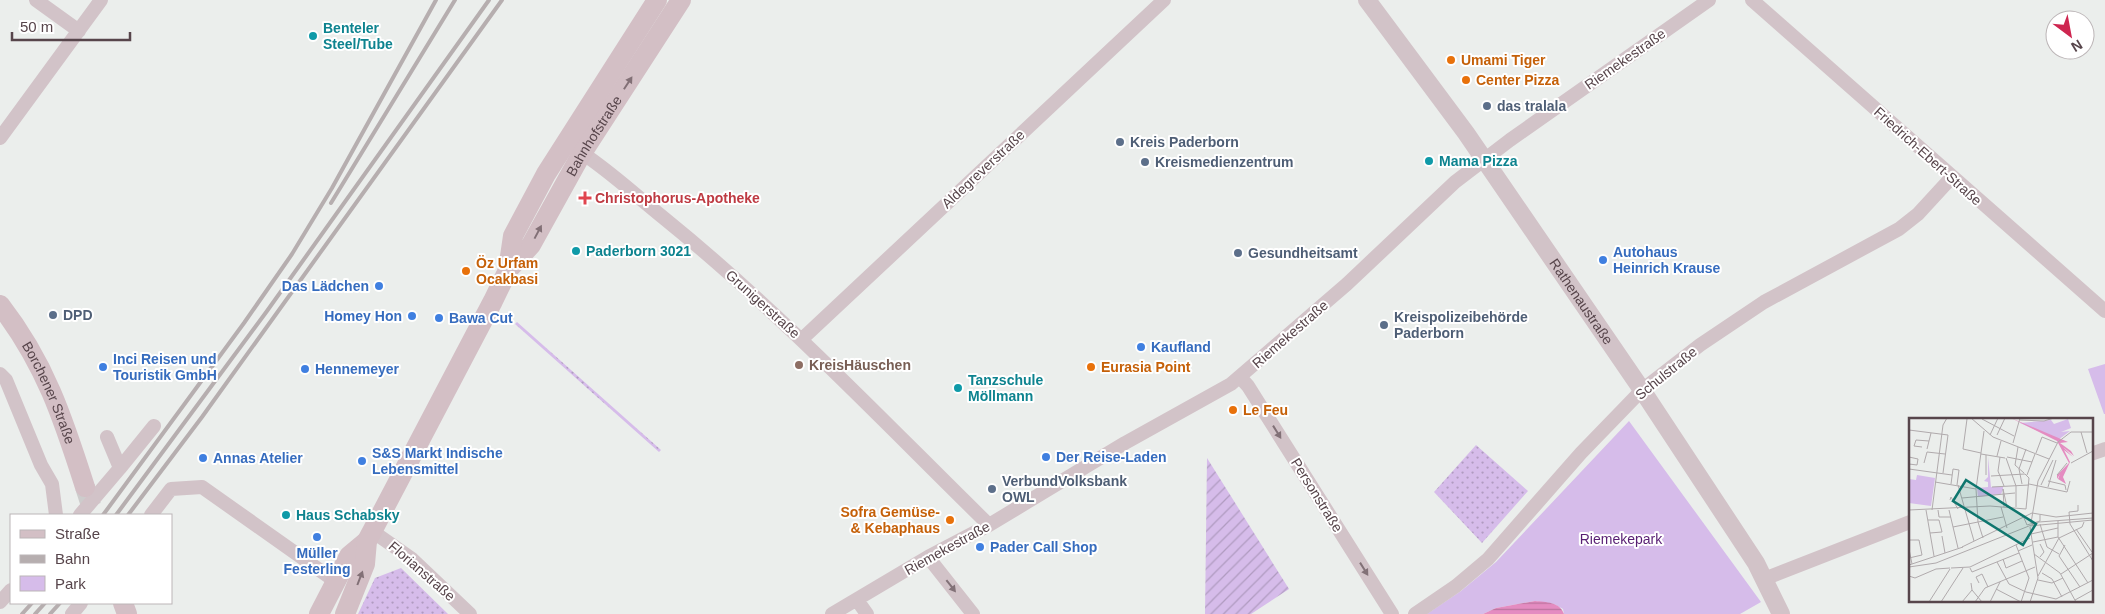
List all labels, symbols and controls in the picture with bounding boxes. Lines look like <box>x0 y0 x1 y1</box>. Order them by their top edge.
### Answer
scale bar <box>12 10 130 42</box>
north arrow <box>2045 10 2095 60</box>
text: 50 m <box>20 18 53 35</box>
place label: Benteler Steel/Tube <box>323 20 393 52</box>
street label: Riemekestraße <box>1582 25 1669 93</box>
marker: Benteler Steel/Tube <box>307 30 319 42</box>
text: N <box>2068 37 2085 55</box>
place label: Umami Tiger <box>1461 52 1546 68</box>
marker: Umami Tiger <box>1445 54 1457 66</box>
place label: Center Pizza <box>1476 72 1559 88</box>
marker: Center Pizza <box>1460 74 1472 86</box>
one-way arrow <box>623 76 633 89</box>
street label: Bahnhofstraße <box>563 92 625 179</box>
place label: das tralala <box>1497 98 1566 114</box>
marker: das tralala <box>1481 100 1493 112</box>
street label: Friedrich-Ebert-Straße <box>1871 103 1985 209</box>
street label: Aldegreverstraße <box>938 126 1028 211</box>
place label: Kreis Paderborn <box>1130 134 1239 150</box>
marker: Kreis Paderborn <box>1114 136 1126 148</box>
place label: Mama Pizza <box>1439 153 1518 169</box>
place label: Kreismedienzentrum <box>1155 154 1293 170</box>
marker: Mama Pizza <box>1423 155 1435 167</box>
marker: Kreismedienzentrum <box>1139 156 1151 168</box>
place label: Christophorus-Apotheke <box>595 190 760 206</box>
marker: Christophorus-Apotheke <box>579 192 591 204</box>
one-way arrow <box>534 225 542 240</box>
place label: Paderborn 3021 <box>586 243 691 259</box>
place label: Autohaus Heinrich Krause <box>1613 244 1721 276</box>
marker: Paderborn 3021 <box>570 245 582 257</box>
place label: Gesundheitsamt <box>1248 245 1358 261</box>
marker: Gesundheitsamt <box>1232 247 1244 259</box>
marker: Autohaus Heinrich Krause <box>1597 254 1609 266</box>
place label: Öz Urfam Ocakbasi <box>476 255 538 287</box>
street label: Rathenaustraße <box>1546 255 1616 348</box>
marker: Öz Urfam Ocakbasi <box>460 265 472 277</box>
street label: Grunigerstraße <box>723 267 803 342</box>
place label: Das Lädchen <box>282 278 369 294</box>
marker: Das Lädchen <box>373 280 385 292</box>
street label: Riemekestraße <box>1249 297 1331 371</box>
place label: DPD <box>63 307 93 323</box>
place label: Homey Hon <box>324 308 402 324</box>
marker: DPD <box>47 309 59 321</box>
place label: Kreispolizeibehörde Paderborn <box>1394 309 1528 341</box>
marker: Homey Hon <box>406 310 418 322</box>
place label: Bawa Cut <box>449 310 513 326</box>
marker: Bawa Cut <box>433 312 445 324</box>
marker: Kreispolizeibehörde Paderborn <box>1378 319 1390 331</box>
street label: Borchener Straße <box>19 339 78 446</box>
place label: Kaufland <box>1151 339 1211 355</box>
marker: Kaufland <box>1135 341 1147 353</box>
street label: Schulstraße <box>1632 343 1700 403</box>
place label: Inci Reisen und Touristik GmbH <box>113 351 217 383</box>
place label: KreisHäuschen <box>809 357 911 373</box>
marker: KreisHäuschen <box>793 359 805 371</box>
place label: Eurasia Point <box>1101 359 1191 375</box>
marker: Inci Reisen und Touristik GmbH <box>97 361 109 373</box>
place label: Hennemeyer <box>315 361 400 377</box>
marker: Eurasia Point <box>1085 361 1097 373</box>
marker: Hennemeyer <box>299 363 311 375</box>
place label: Tanzschule Möllmann <box>968 372 1043 404</box>
marker: Tanzschule Möllmann <box>952 382 964 394</box>
place label: Le Feu <box>1243 402 1288 418</box>
marker: Le Feu <box>1227 404 1239 416</box>
inset map <box>1909 418 2092 602</box>
one-way arrow <box>1272 425 1282 438</box>
place label: S&S Markt Indische Lebensmittel <box>372 445 503 477</box>
place label: Der Reise-Laden <box>1056 449 1166 465</box>
place label: Annas Atelier <box>213 450 303 466</box>
marker: Der Reise-Laden <box>1040 451 1052 463</box>
marker: Annas Atelier <box>197 452 209 464</box>
marker: S&S Markt Indische Lebensmittel <box>356 455 368 467</box>
street label: Personstraße <box>1288 455 1346 535</box>
place label: VerbundVolksbank OWL <box>1002 473 1127 505</box>
marker: VerbundVolksbank OWL <box>986 483 998 495</box>
place label: Sofra Gemüse- & Kebaphaus <box>840 504 940 536</box>
place label: Haus Schabsky <box>296 507 400 523</box>
marker: Haus Schabsky <box>280 509 292 521</box>
legend <box>10 514 172 604</box>
marker: Sofra Gemüse- & Kebaphaus <box>944 514 956 526</box>
street label: Riemekestraße <box>902 518 993 578</box>
text: Straße <box>55 525 100 542</box>
marker: Müller Festerling <box>311 531 323 543</box>
park label: Riemekepark <box>1580 531 1663 547</box>
street label: Florianstraße <box>386 538 459 604</box>
place label: Pader Call Shop <box>990 539 1097 555</box>
marker: Pader Call Shop <box>974 541 986 553</box>
place label: Müller Festerling <box>284 545 350 577</box>
text: Bahn <box>55 550 90 567</box>
one-way arrow <box>1359 563 1368 576</box>
one-way arrow <box>356 570 364 585</box>
text: Park <box>55 575 86 592</box>
one-way arrow <box>945 579 956 592</box>

